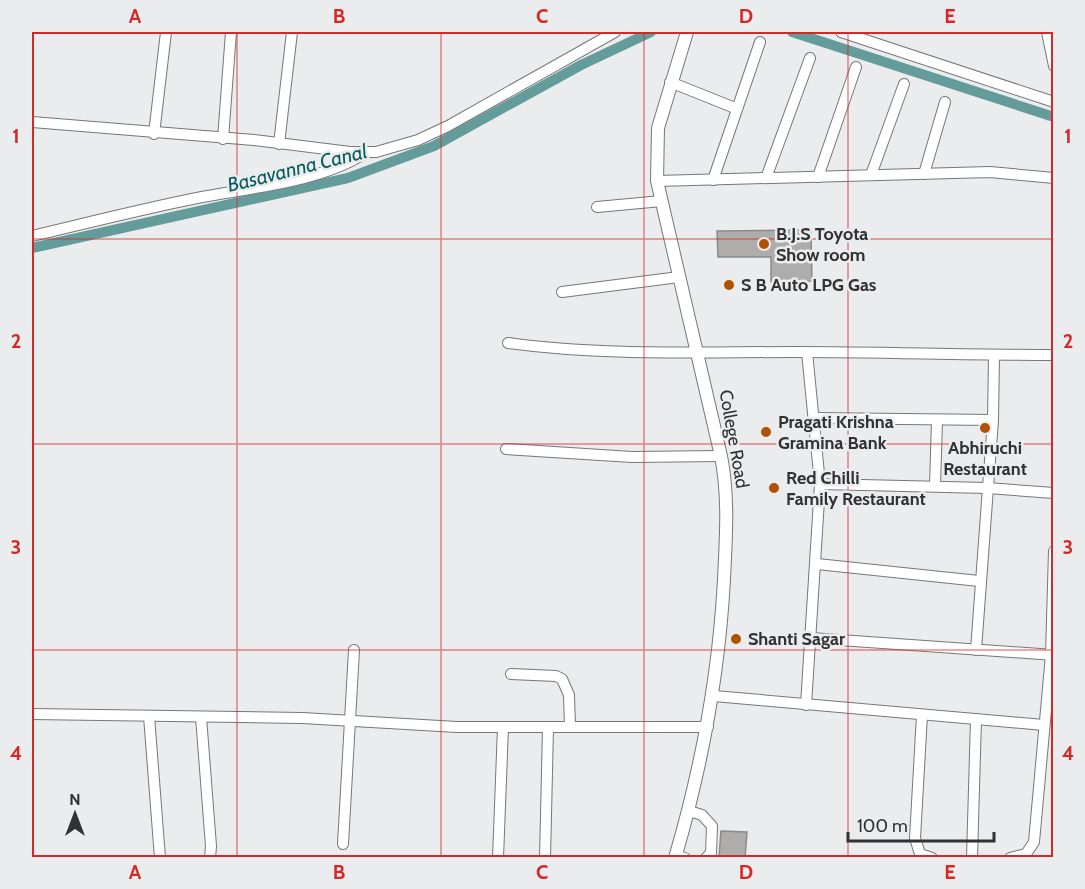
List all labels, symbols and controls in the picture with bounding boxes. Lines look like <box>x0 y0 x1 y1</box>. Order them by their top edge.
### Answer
text: A <box>129 4 142 28</box>
text: B <box>333 4 345 28</box>
text: C <box>536 4 548 28</box>
text: D <box>739 4 753 28</box>
text: E <box>944 4 956 28</box>
text: 1 <box>12 124 20 148</box>
text: 1 <box>1064 124 1072 148</box>
water label: Basavanna Canal <box>225 139 370 197</box>
place label: B.J.S Toyota Show room <box>776 223 868 266</box>
marker: B.J.S Toyota Show room <box>757 237 771 251</box>
place label: S B Auto LPG Gas <box>741 274 877 296</box>
marker: S B Auto LPG Gas <box>722 278 736 292</box>
text: 2 <box>11 329 21 353</box>
text: 2 <box>1063 329 1073 353</box>
street label: College Road <box>715 388 753 490</box>
place label: Pragati Krishna Gramina Bank <box>778 411 894 454</box>
marker: Abhiruchi Restaurant <box>978 421 992 435</box>
marker: Pragati Krishna Gramina Bank <box>759 425 773 439</box>
place label: Abhiruchi Restaurant <box>943 437 1027 480</box>
place label: Red Chilli Family Restaurant <box>786 467 926 510</box>
marker: Red Chilli Family Restaurant <box>767 481 781 495</box>
text: 3 <box>11 535 21 559</box>
text: 3 <box>1063 535 1073 559</box>
place label: Shanti Sagar <box>748 628 845 650</box>
marker: Shanti Sagar <box>729 632 743 646</box>
text: 4 <box>10 741 22 765</box>
text: 4 <box>1062 741 1074 765</box>
north arrow <box>45 784 105 844</box>
text: N <box>69 790 81 809</box>
scale bar <box>848 805 994 843</box>
text: 100 m <box>857 815 908 837</box>
text: A <box>129 860 142 884</box>
text: B <box>333 860 345 884</box>
text: C <box>536 860 548 884</box>
text: D <box>739 860 753 884</box>
text: E <box>944 860 956 884</box>

